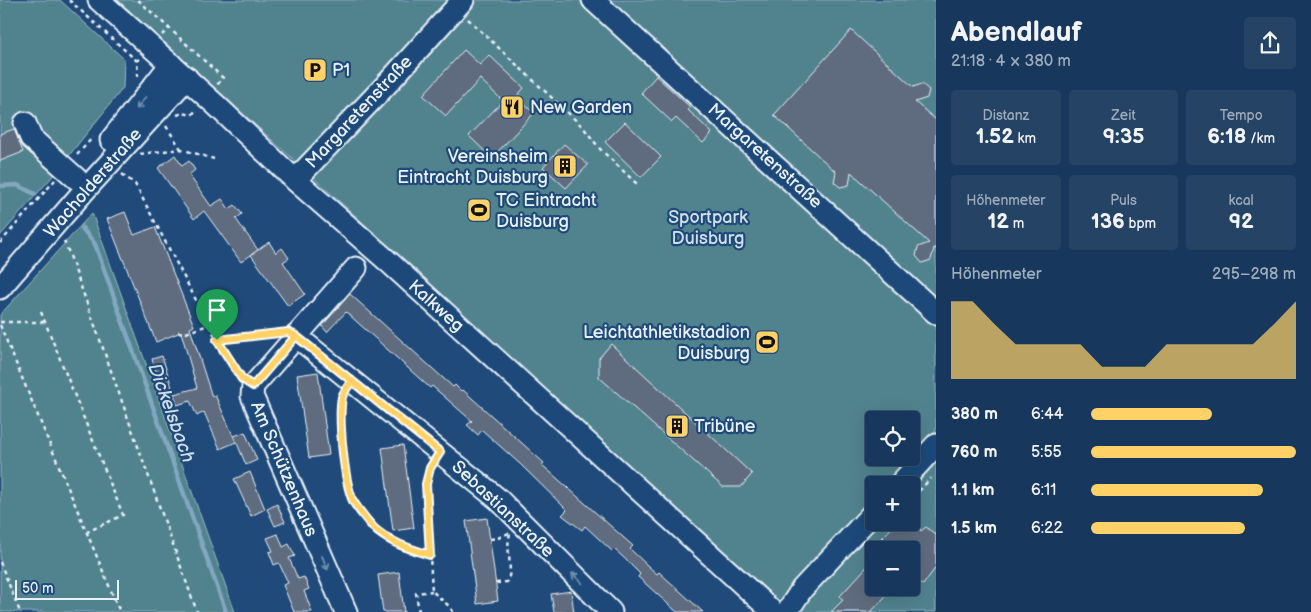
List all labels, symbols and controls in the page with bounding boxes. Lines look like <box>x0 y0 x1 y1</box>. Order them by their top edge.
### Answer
text: Abendlauf <box>951 16 1082 49</box>
button: share <box>1244 17 1296 69</box>
street label: Margaretenstraße <box>301 51 417 173</box>
text: 21:18 · 4 × 380 m <box>951 52 1071 71</box>
parking icon: P1 <box>302 57 328 83</box>
place label: P1 <box>332 60 350 81</box>
restaurant icon: New Garden <box>499 94 525 120</box>
one-way arrow <box>136 95 146 109</box>
place label: New Garden <box>530 97 632 118</box>
street label: Margaretenstraße <box>704 99 827 213</box>
text: Distanz <box>982 107 1029 124</box>
text: Zeit <box>1111 107 1136 124</box>
text: Tempo <box>1220 107 1263 124</box>
street label: Wacholderstraße <box>40 124 146 242</box>
text: 1.52 <box>976 124 1014 149</box>
text: 9:35 <box>1103 124 1144 149</box>
text: 6:18 <box>1207 124 1247 149</box>
text: km <box>1014 130 1036 147</box>
text: /km <box>1247 130 1275 147</box>
place label: Vereinsheim Eintracht Duisburg <box>397 146 548 188</box>
building icon: Vereinsheim Eintracht Duisburg <box>552 153 578 179</box>
place label: TC Eintracht Duisburg <box>496 190 597 232</box>
text: Höhenmeter <box>966 192 1045 209</box>
text: Puls <box>1110 192 1137 209</box>
text: kcal <box>1229 192 1254 209</box>
sports icon: TC Eintracht Duisburg <box>466 197 492 223</box>
park label: Sportpark Duisburg <box>668 207 748 249</box>
text: 12 <box>987 209 1009 234</box>
text: 136 <box>1091 209 1125 234</box>
text: 92 <box>1229 209 1254 234</box>
text: m <box>1009 215 1024 232</box>
text: bpm <box>1125 215 1156 232</box>
text: Höhenmeter <box>951 265 1041 284</box>
text: 295–298 m <box>1212 265 1296 284</box>
street label: Kalkweg <box>404 276 468 336</box>
pin <box>196 289 238 340</box>
icon: arrive <box>203 296 231 324</box>
place label: Leichtathletikstadion Duisburg <box>583 322 750 364</box>
sports icon: Leichtathletikstadion Duisburg <box>754 329 780 355</box>
water label: Dickelsbach <box>142 360 200 466</box>
street label: Am Schützenhaus <box>246 398 322 540</box>
text: 380 m <box>951 405 998 424</box>
text: 6:44 <box>1031 405 1064 424</box>
map controls <box>865 411 920 596</box>
button: locate <box>865 411 920 466</box>
building icon: Tribüne <box>664 413 690 439</box>
place label: Tribüne <box>694 416 756 437</box>
text: 760 m <box>951 443 997 462</box>
text: 5:55 <box>1031 443 1062 462</box>
street label: Sebastianstraße <box>447 456 559 562</box>
button: + <box>865 476 920 531</box>
text: 1.1 km <box>951 481 994 500</box>
text: 6:11 <box>1031 481 1056 500</box>
text: 1.5 km <box>951 519 997 538</box>
text: 6:22 <box>1031 519 1063 538</box>
button: − <box>865 541 920 596</box>
one-way arrow <box>321 556 330 571</box>
one-way arrow <box>571 572 583 584</box>
scale bar <box>15 577 119 600</box>
text: 50 m <box>22 580 54 597</box>

